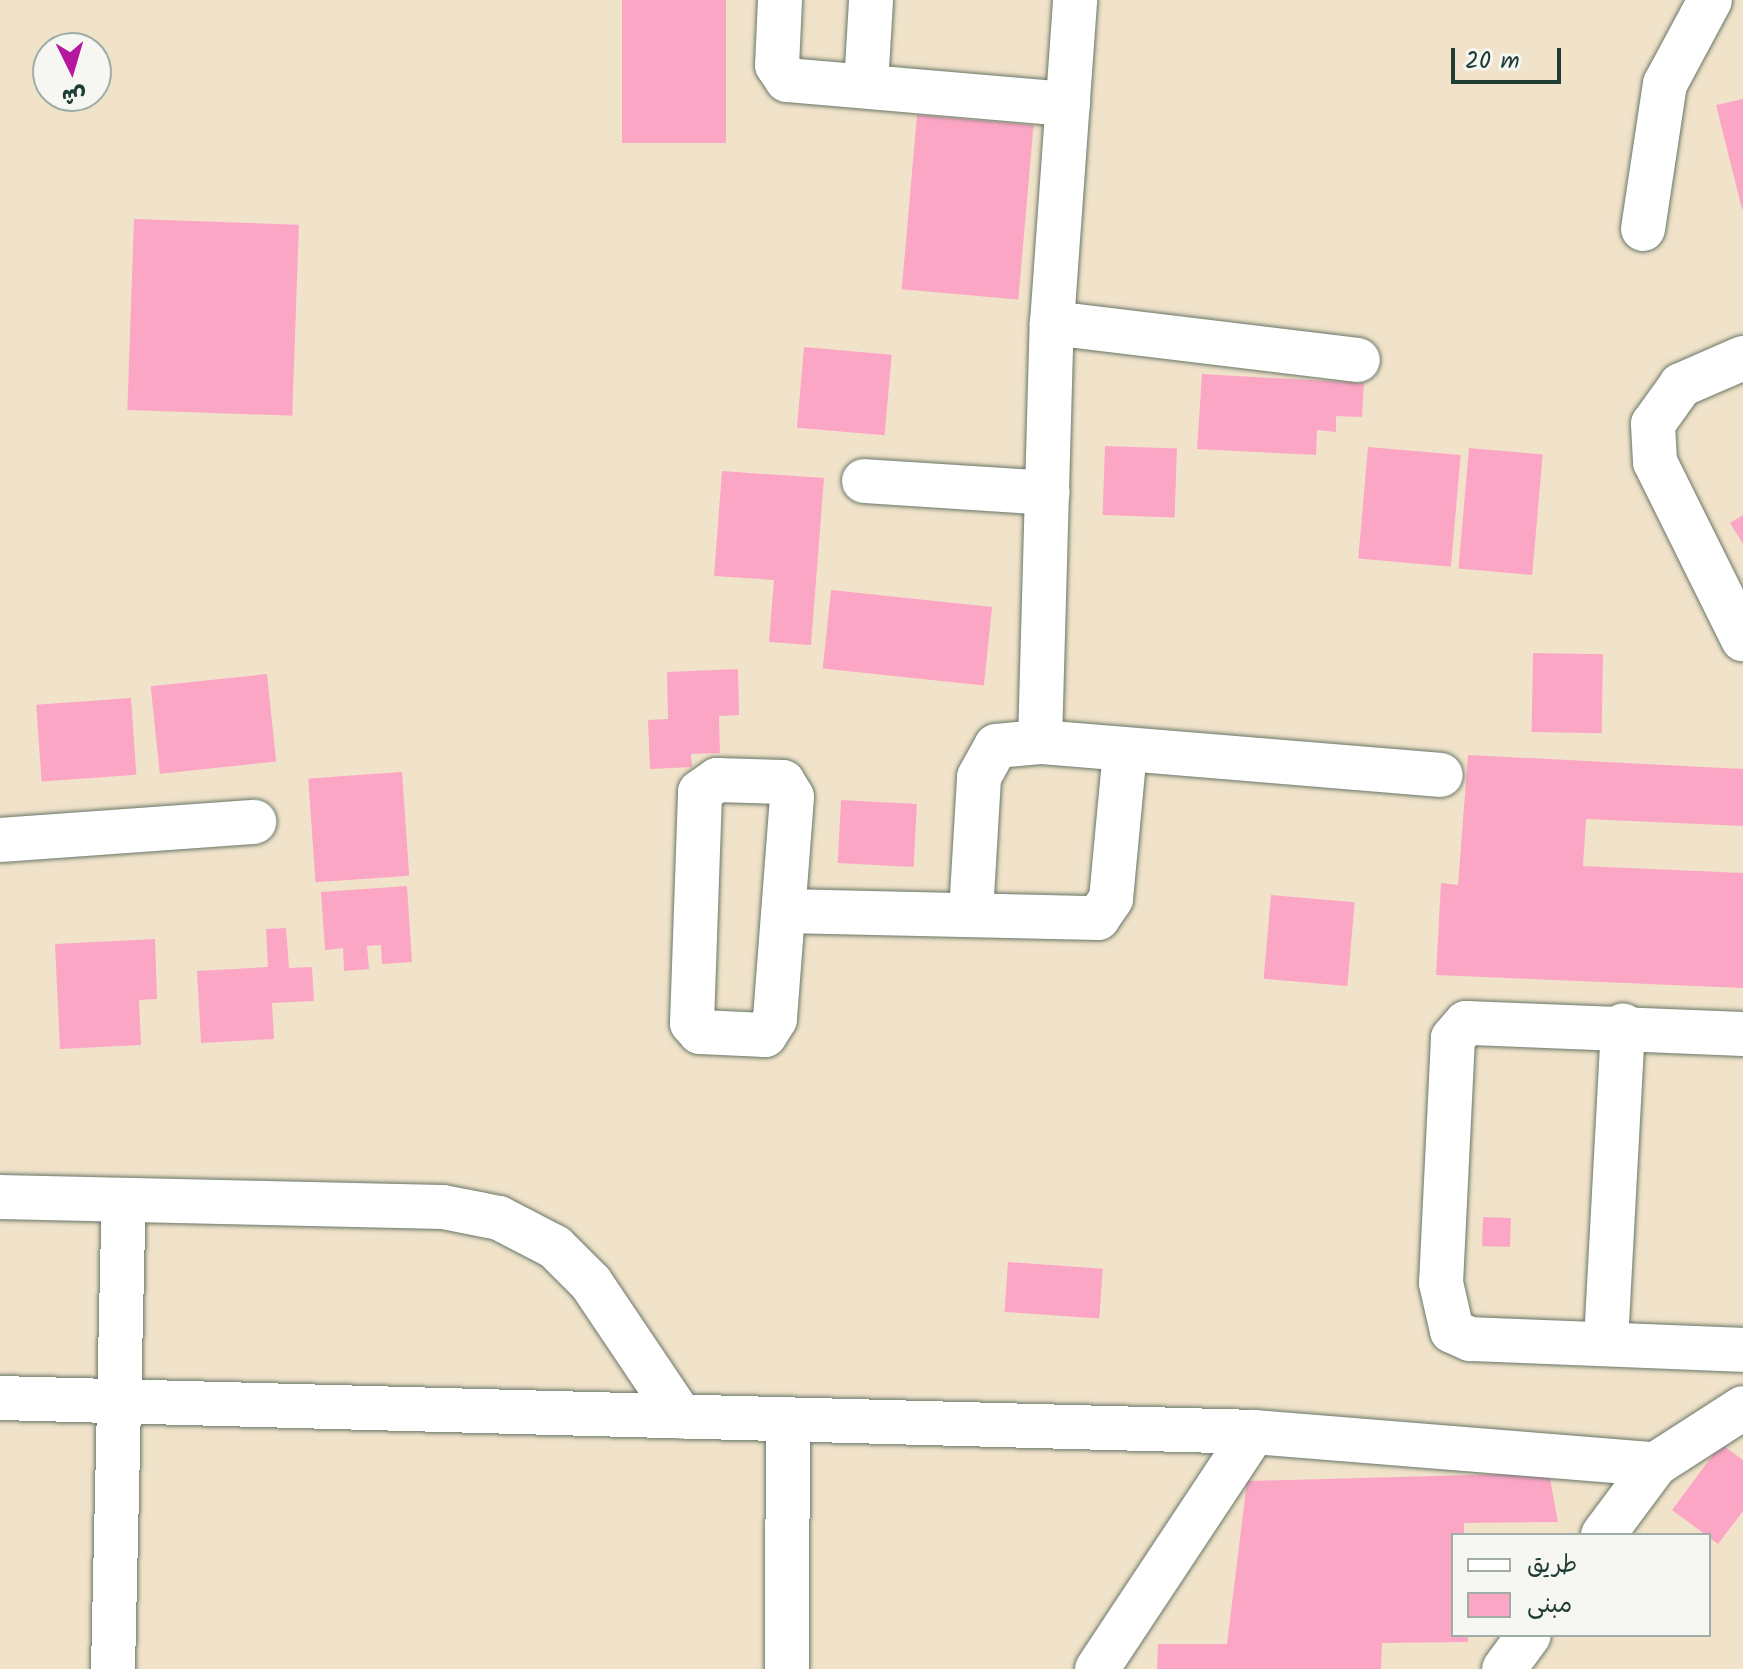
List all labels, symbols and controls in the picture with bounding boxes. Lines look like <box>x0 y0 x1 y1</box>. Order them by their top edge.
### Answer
north arrow <box>32 32 112 112</box>
scale bar <box>1455 32 1565 82</box>
text: 20 m <box>1465 42 1520 81</box>
text: ش <box>60 76 88 113</box>
legend <box>1451 1533 1711 1637</box>
text: طريق <box>1527 1546 1577 1585</box>
text: مبنى <box>1527 1586 1572 1625</box>

